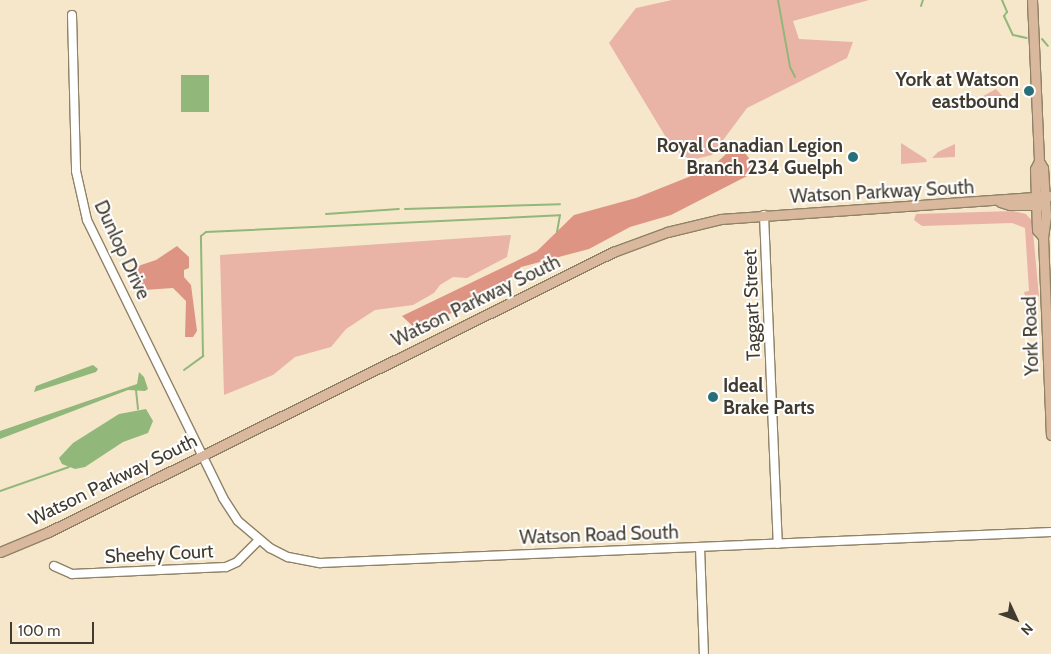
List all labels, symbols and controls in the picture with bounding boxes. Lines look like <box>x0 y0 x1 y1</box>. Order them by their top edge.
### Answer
place label: York at Watson eastbound <box>896 69 1019 113</box>
marker: York at Watson eastbound <box>1023 85 1035 97</box>
place label: Royal Canadian Legion Branch 234 Guelph <box>656 135 843 179</box>
marker: Royal Canadian Legion Branch 234 Guelph <box>847 151 859 163</box>
street label: Watson Parkway South <box>789 176 975 208</box>
street label: Dunlop Drive <box>89 197 155 303</box>
street label: Taggart Street <box>739 249 765 361</box>
street label: Watson Parkway South <box>388 250 564 352</box>
street label: York Road <box>1018 296 1044 376</box>
place label: Ideal Brake Parts <box>723 375 815 419</box>
marker: Ideal Brake Parts <box>707 391 719 403</box>
street label: Watson Parkway South <box>25 429 201 531</box>
street label: Watson Road South <box>519 521 679 549</box>
street label: Sheehy Court <box>104 540 214 568</box>
north arrow <box>991 594 1041 644</box>
scale bar <box>12 612 96 644</box>
text: N <box>1017 619 1037 639</box>
text: 100 m <box>18 622 60 640</box>

